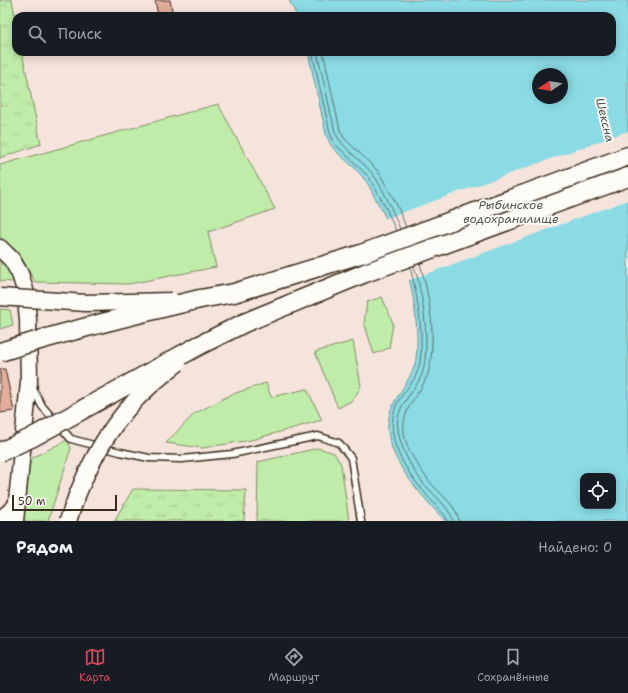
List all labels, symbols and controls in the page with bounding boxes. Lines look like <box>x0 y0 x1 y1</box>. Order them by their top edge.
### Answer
search box <box>12 12 616 56</box>
icon: search <box>26 23 48 45</box>
text: Поиск <box>58 24 102 44</box>
north arrow <box>532 68 568 104</box>
water label: Шексна <box>592 96 618 144</box>
water label: Рыбинское водохранилище <box>463 197 559 227</box>
map controls <box>580 473 616 509</box>
button: locate <box>580 473 616 509</box>
scale bar <box>12 493 117 512</box>
text: 50 m <box>18 494 46 509</box>
text: Рядом <box>16 536 73 558</box>
text: Найдено: 0 <box>538 539 612 556</box>
tab: Карта <box>79 646 110 685</box>
tab: Маршрут <box>268 646 319 685</box>
tab: Сохранённые <box>477 646 549 685</box>

